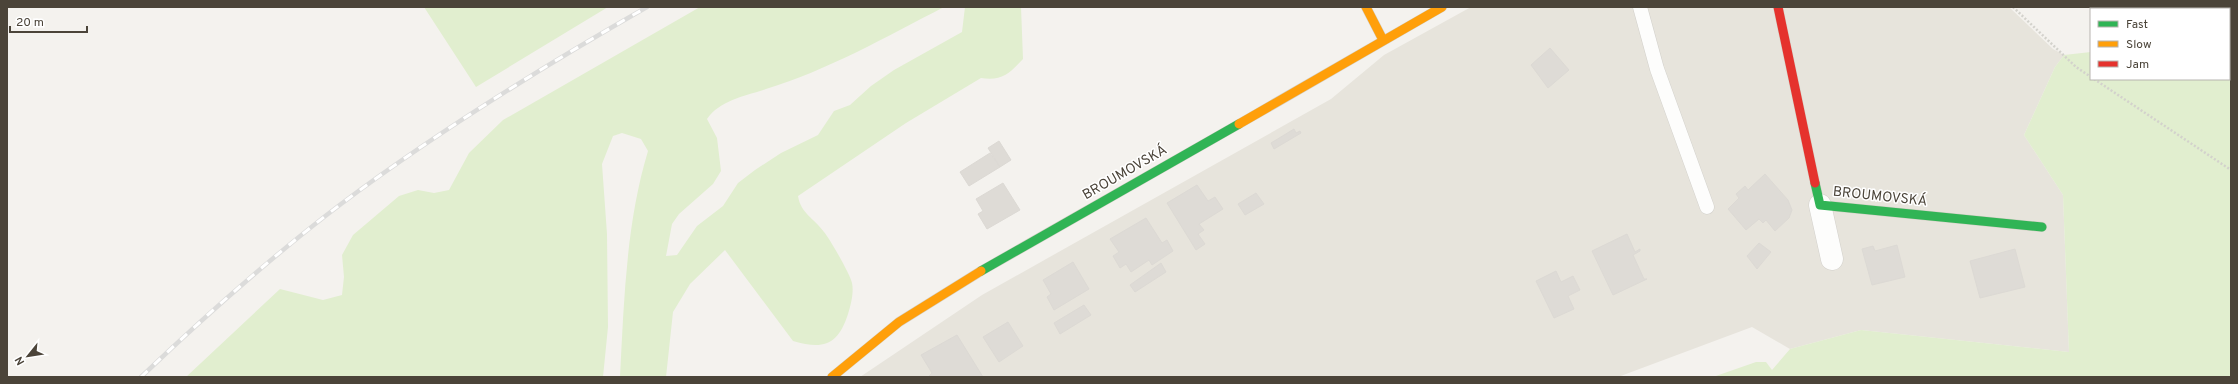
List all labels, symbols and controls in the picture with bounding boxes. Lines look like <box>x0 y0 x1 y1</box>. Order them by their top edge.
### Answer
scale bar <box>10 8 87 34</box>
legend <box>2090 8 2230 80</box>
text: 20 m <box>16 15 44 31</box>
text: Fast <box>2126 17 2148 33</box>
text: Slow <box>2126 37 2152 53</box>
text: Jam <box>2126 57 2149 73</box>
street label: BROUMOVSKÁ <box>1079 141 1170 204</box>
street label: BROUMOVSKÁ <box>1832 183 1928 210</box>
north arrow <box>8 336 48 376</box>
text: N <box>12 354 28 367</box>

